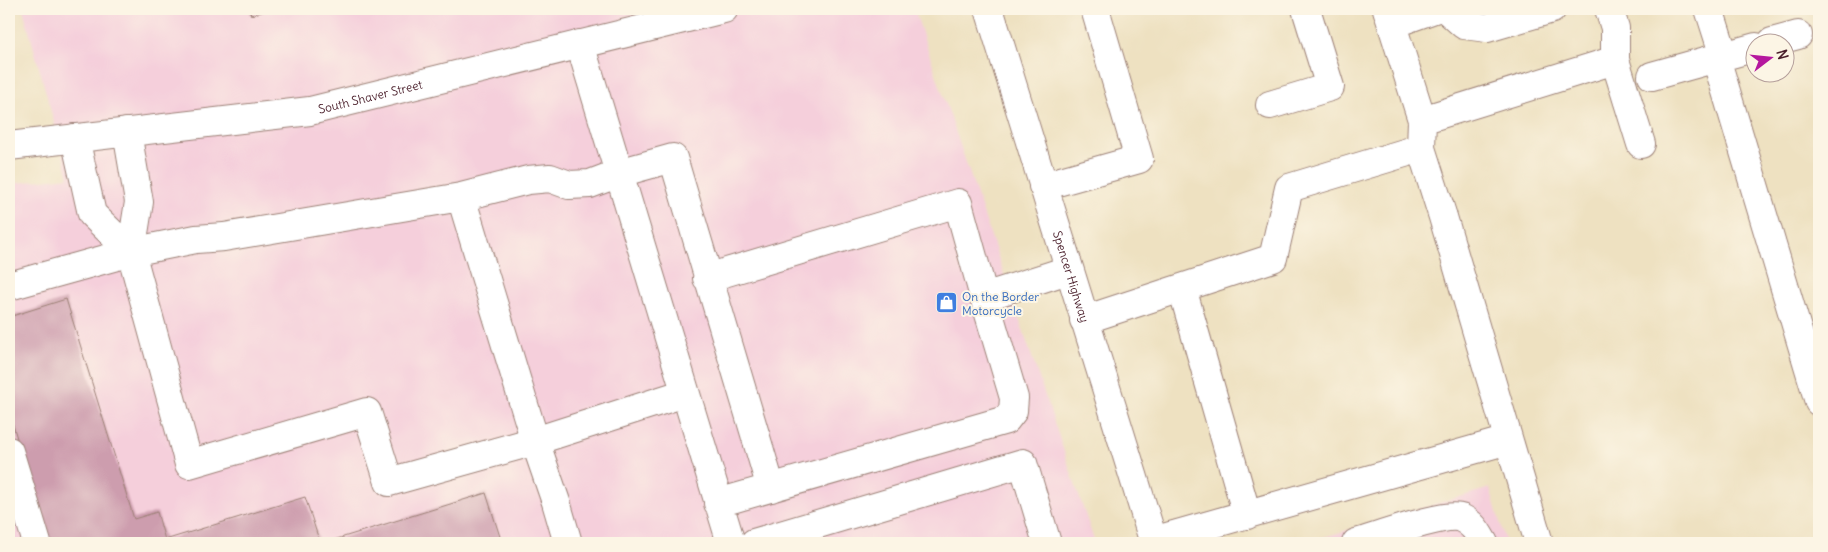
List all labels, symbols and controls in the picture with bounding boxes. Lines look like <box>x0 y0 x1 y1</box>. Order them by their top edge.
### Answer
north arrow <box>1746 32 1796 82</box>
text: N <box>1773 47 1792 62</box>
street label: South Shaver Street <box>316 76 424 116</box>
street label: Spencer Highway <box>1050 229 1093 324</box>
place label: On the Border Motorcycle <box>962 289 1039 318</box>
shop icon: On the Border Motorcycle <box>934 291 958 315</box>

